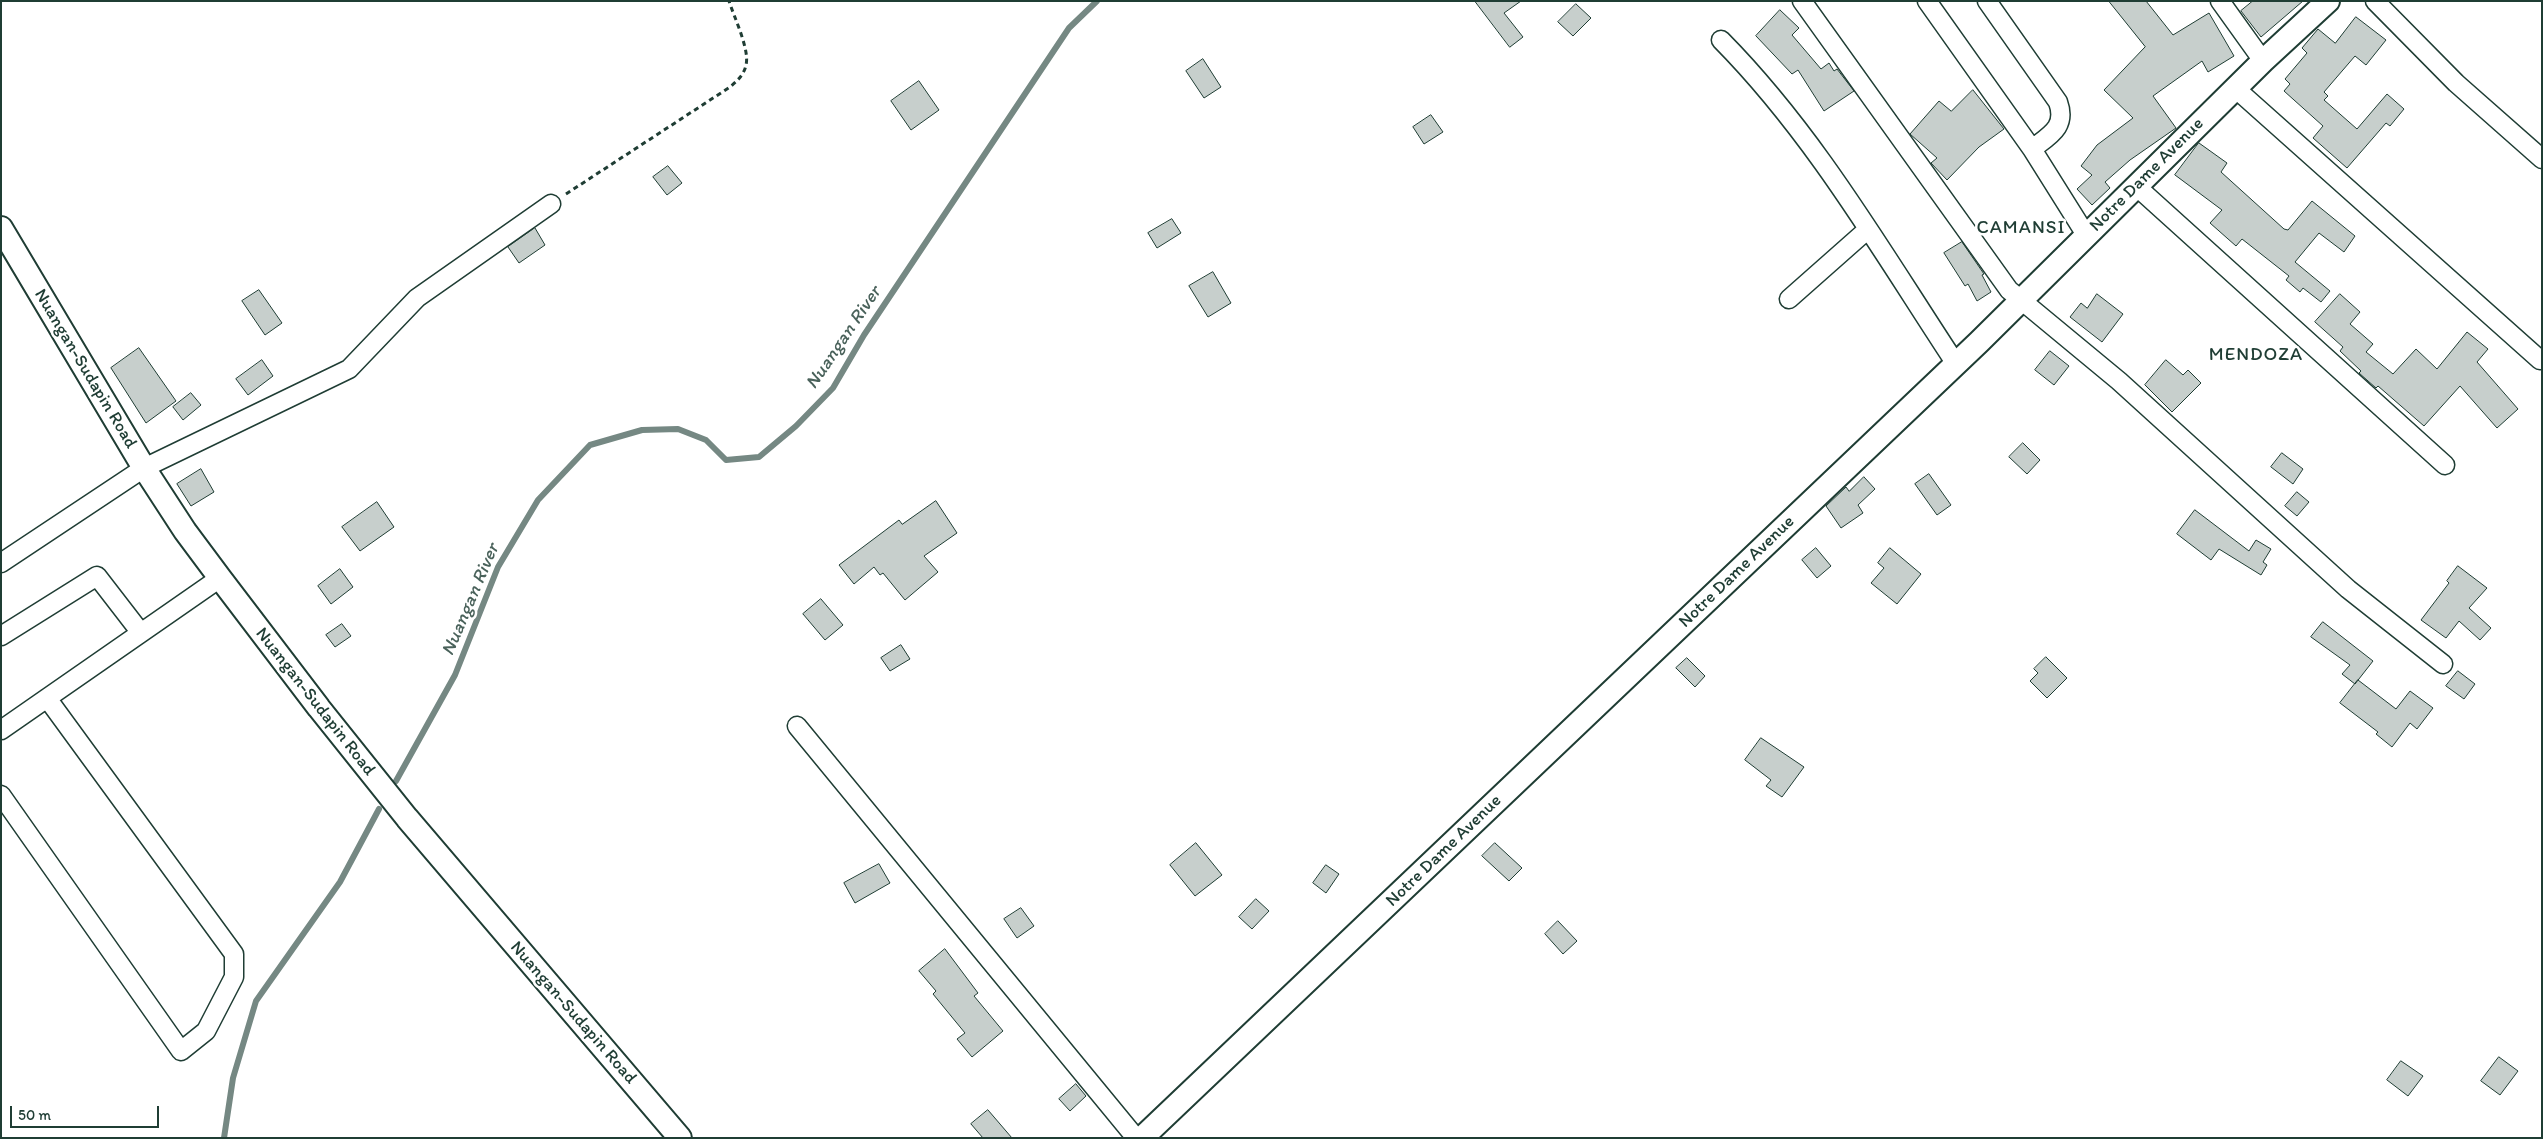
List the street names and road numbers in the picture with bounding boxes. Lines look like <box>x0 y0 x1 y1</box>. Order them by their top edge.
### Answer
street label: Notre Dame Avenue <box>2085 113 2209 237</box>
street label: Nuangan-Sudapin Road <box>29 285 141 453</box>
street label: Notre Dame Avenue <box>1675 511 1799 633</box>
street label: Nuangan-Sudapin Road <box>250 623 380 781</box>
street label: Notre Dame Avenue <box>1382 790 1506 912</box>
street label: Nuangan-Sudapin Road <box>505 937 641 1089</box>

